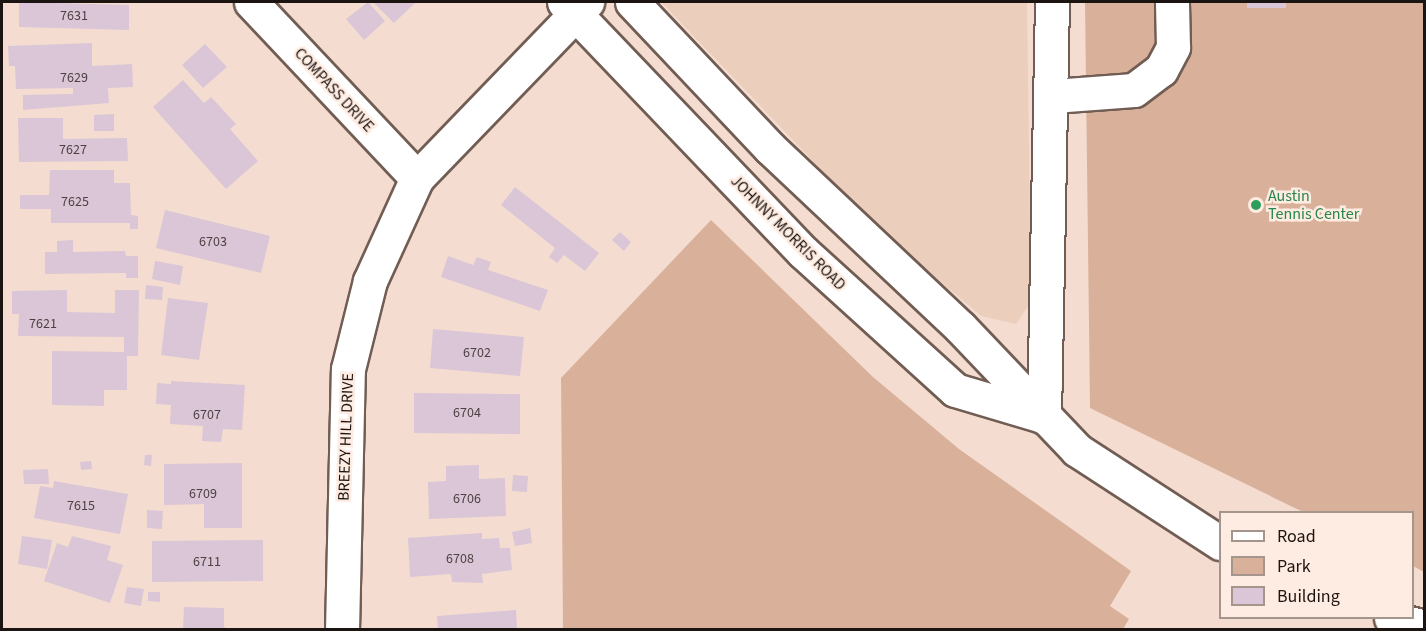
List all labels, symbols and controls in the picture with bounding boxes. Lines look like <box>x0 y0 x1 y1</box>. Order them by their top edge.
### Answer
house number: 7631 <box>60 8 88 24</box>
street label: COMPASS DRIVE <box>290 44 378 136</box>
house number: 7629 <box>60 70 88 86</box>
house number: 7627 <box>59 142 87 158</box>
street label: JOHNNY MORRIS ROAD <box>726 171 850 295</box>
place label: Austin Tennis Center <box>1268 186 1359 224</box>
house number: 7625 <box>61 194 89 210</box>
marker: Austin Tennis Center <box>1249 198 1263 212</box>
house number: 6703 <box>199 234 227 250</box>
house number: 7621 <box>29 316 57 332</box>
house number: 6702 <box>463 345 491 361</box>
street label: BREEZY HILL DRIVE <box>334 373 358 501</box>
house number: 6704 <box>453 405 481 421</box>
house number: 6707 <box>193 407 221 423</box>
house number: 6709 <box>189 486 217 502</box>
house number: 6706 <box>453 491 481 507</box>
house number: 7615 <box>67 498 95 514</box>
legend <box>1219 511 1414 619</box>
text: Road <box>1277 524 1316 549</box>
house number: 6708 <box>446 551 474 567</box>
house number: 6711 <box>193 554 221 570</box>
text: Park <box>1277 554 1311 579</box>
text: Building <box>1277 584 1340 609</box>

